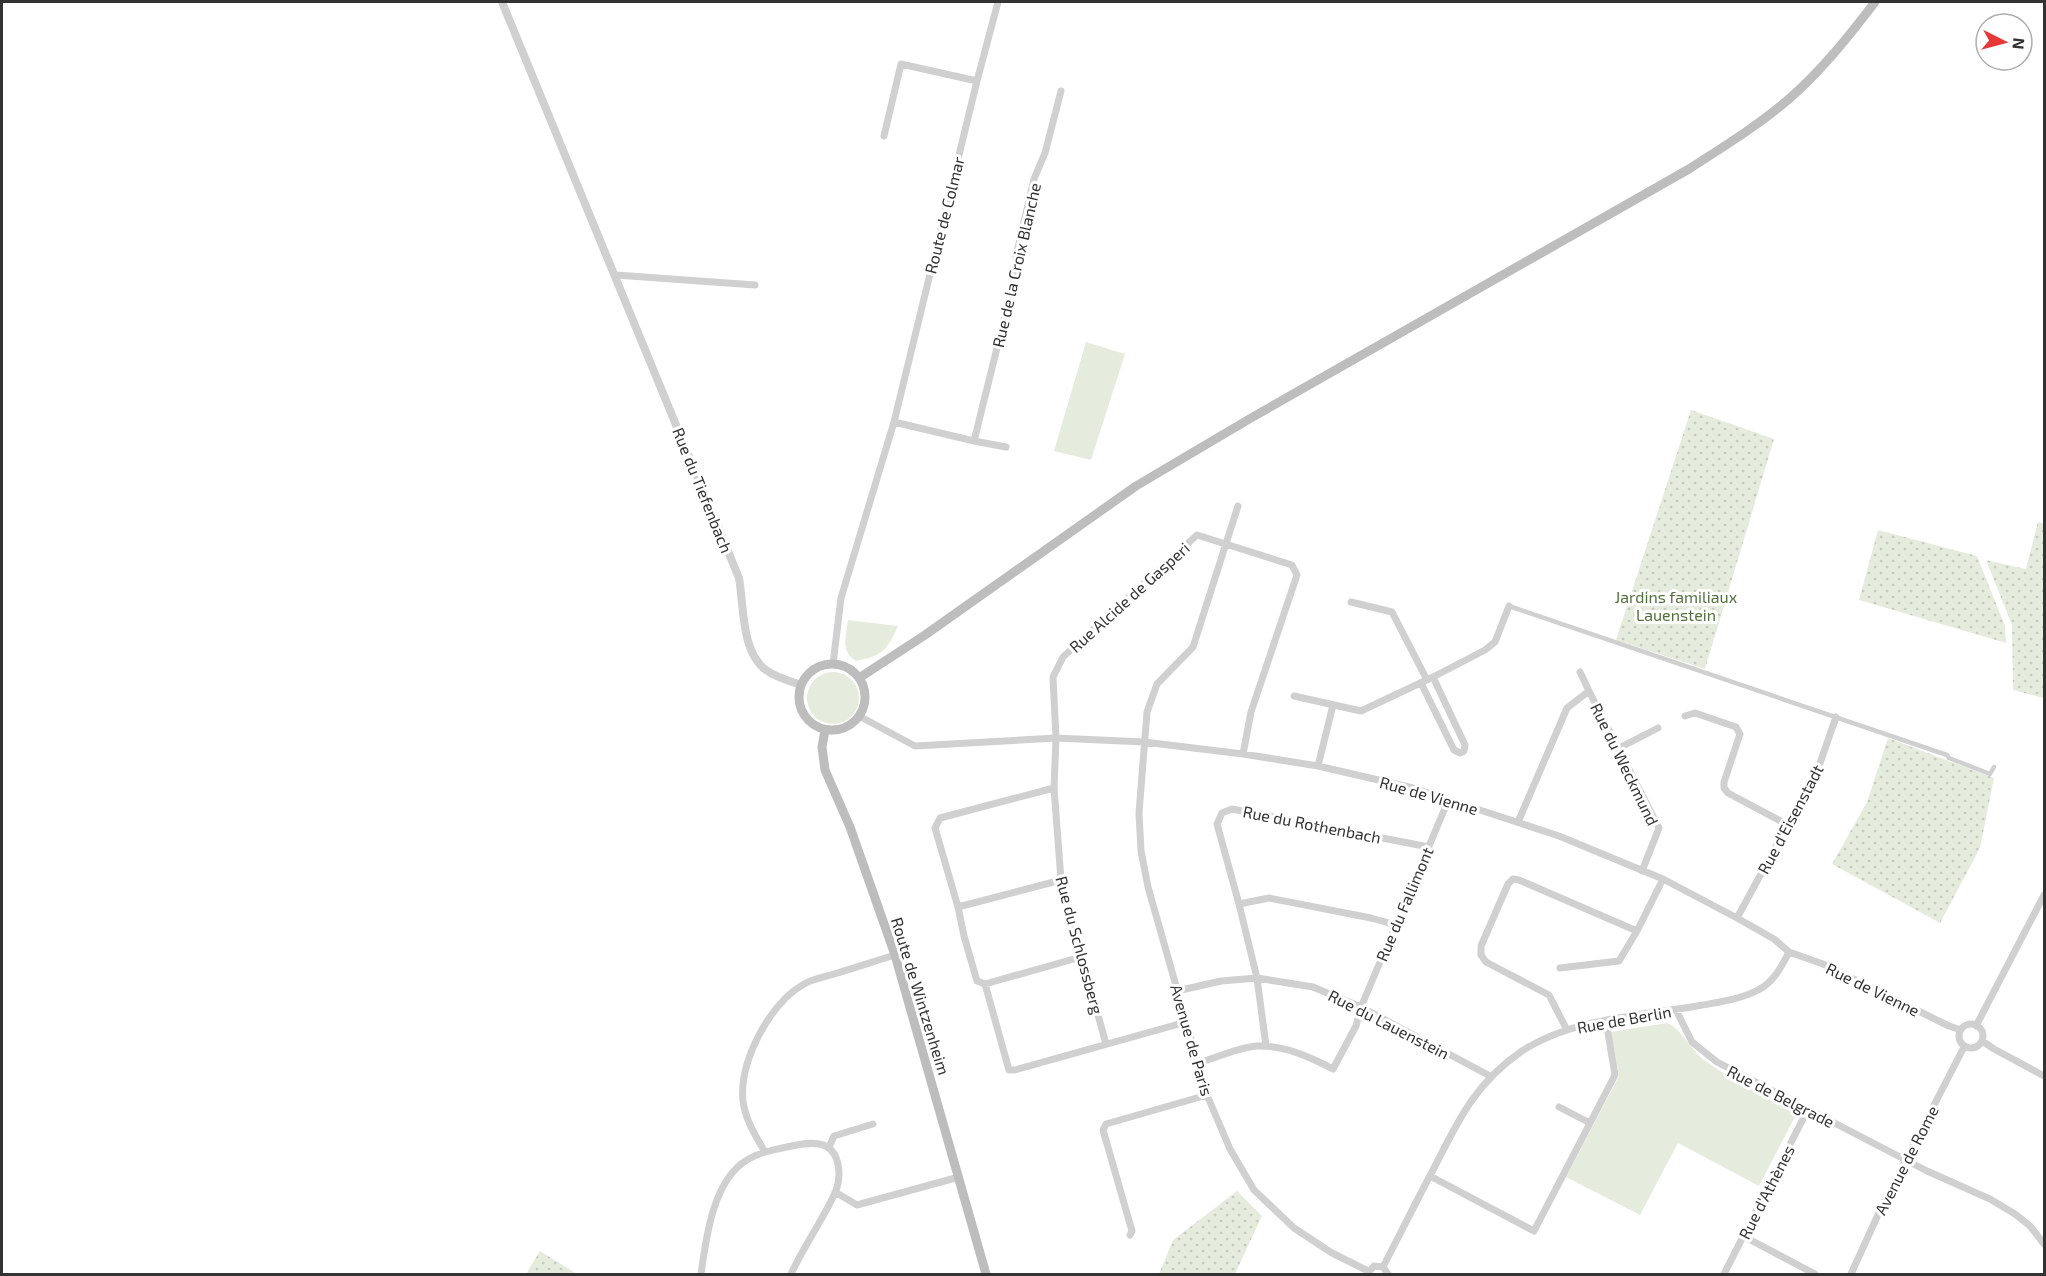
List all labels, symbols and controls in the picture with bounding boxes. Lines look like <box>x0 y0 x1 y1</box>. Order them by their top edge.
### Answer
north arrow <box>1974 12 2034 72</box>
text: N <box>2009 37 2029 50</box>
street label: Route de Colmar <box>920 154 968 275</box>
street label: Rue de la Croix Blanche <box>988 181 1044 349</box>
street label: Rue du Tiefenbach <box>669 425 737 555</box>
street label: Rue Alcide de Gasperi <box>1065 538 1193 656</box>
park label: Jardins familiaux Lauenstein <box>1615 587 1738 624</box>
street label: Rue du Weckmund <box>1587 700 1663 828</box>
street label: Rue d'Eisenstadt <box>1753 761 1827 877</box>
street label: Rue de Vienne <box>1378 772 1480 818</box>
street label: Rue du Rothenbach <box>1241 801 1383 847</box>
street label: Rue du Fallimont <box>1371 844 1437 964</box>
street label: Rue du Schlossberg <box>1052 874 1108 1016</box>
street label: Route de Wintzenheim <box>888 915 954 1077</box>
street label: Rue de Vienne <box>1823 958 1923 1020</box>
street label: Avenue de Paris <box>1167 982 1217 1098</box>
street label: Rue du Lauenstein <box>1325 985 1453 1063</box>
street label: Rue de Berlin <box>1575 1001 1673 1037</box>
street label: Rue de Belgrade <box>1724 1061 1838 1131</box>
street label: Avenue de Rome <box>1870 1102 1942 1218</box>
street label: Rue d'Athènes <box>1734 1142 1798 1242</box>

